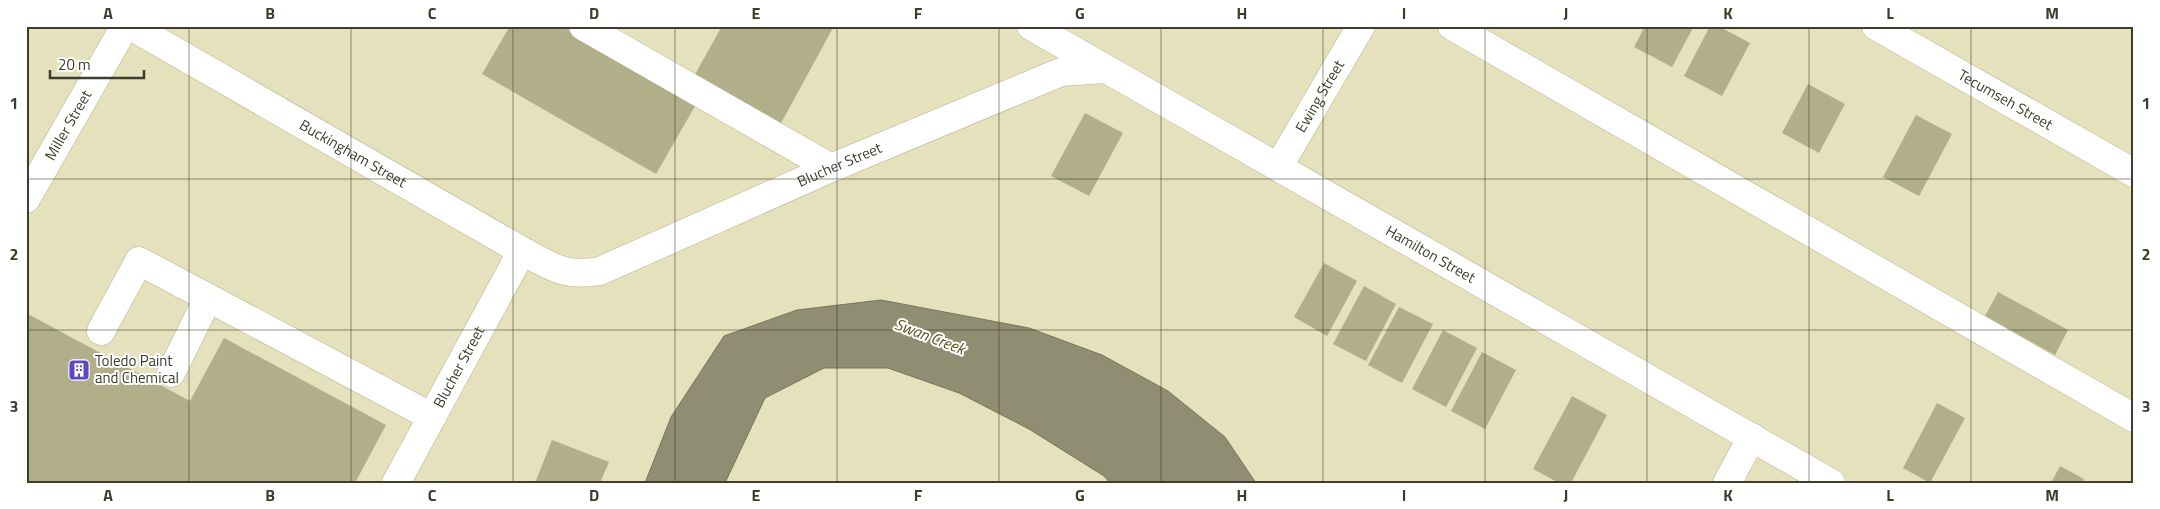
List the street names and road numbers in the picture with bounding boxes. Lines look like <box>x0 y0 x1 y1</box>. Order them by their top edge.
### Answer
street label: Ewing Street <box>1289 55 1350 136</box>
street label: Tecumseh Street <box>1954 63 2058 136</box>
street label: Miller Street <box>39 85 97 164</box>
street label: Buckingham Street <box>295 113 412 194</box>
street label: Blucher Street <box>793 136 886 193</box>
street label: Hamilton Street <box>1381 219 1481 289</box>
street label: Blucher Street <box>427 321 491 412</box>

